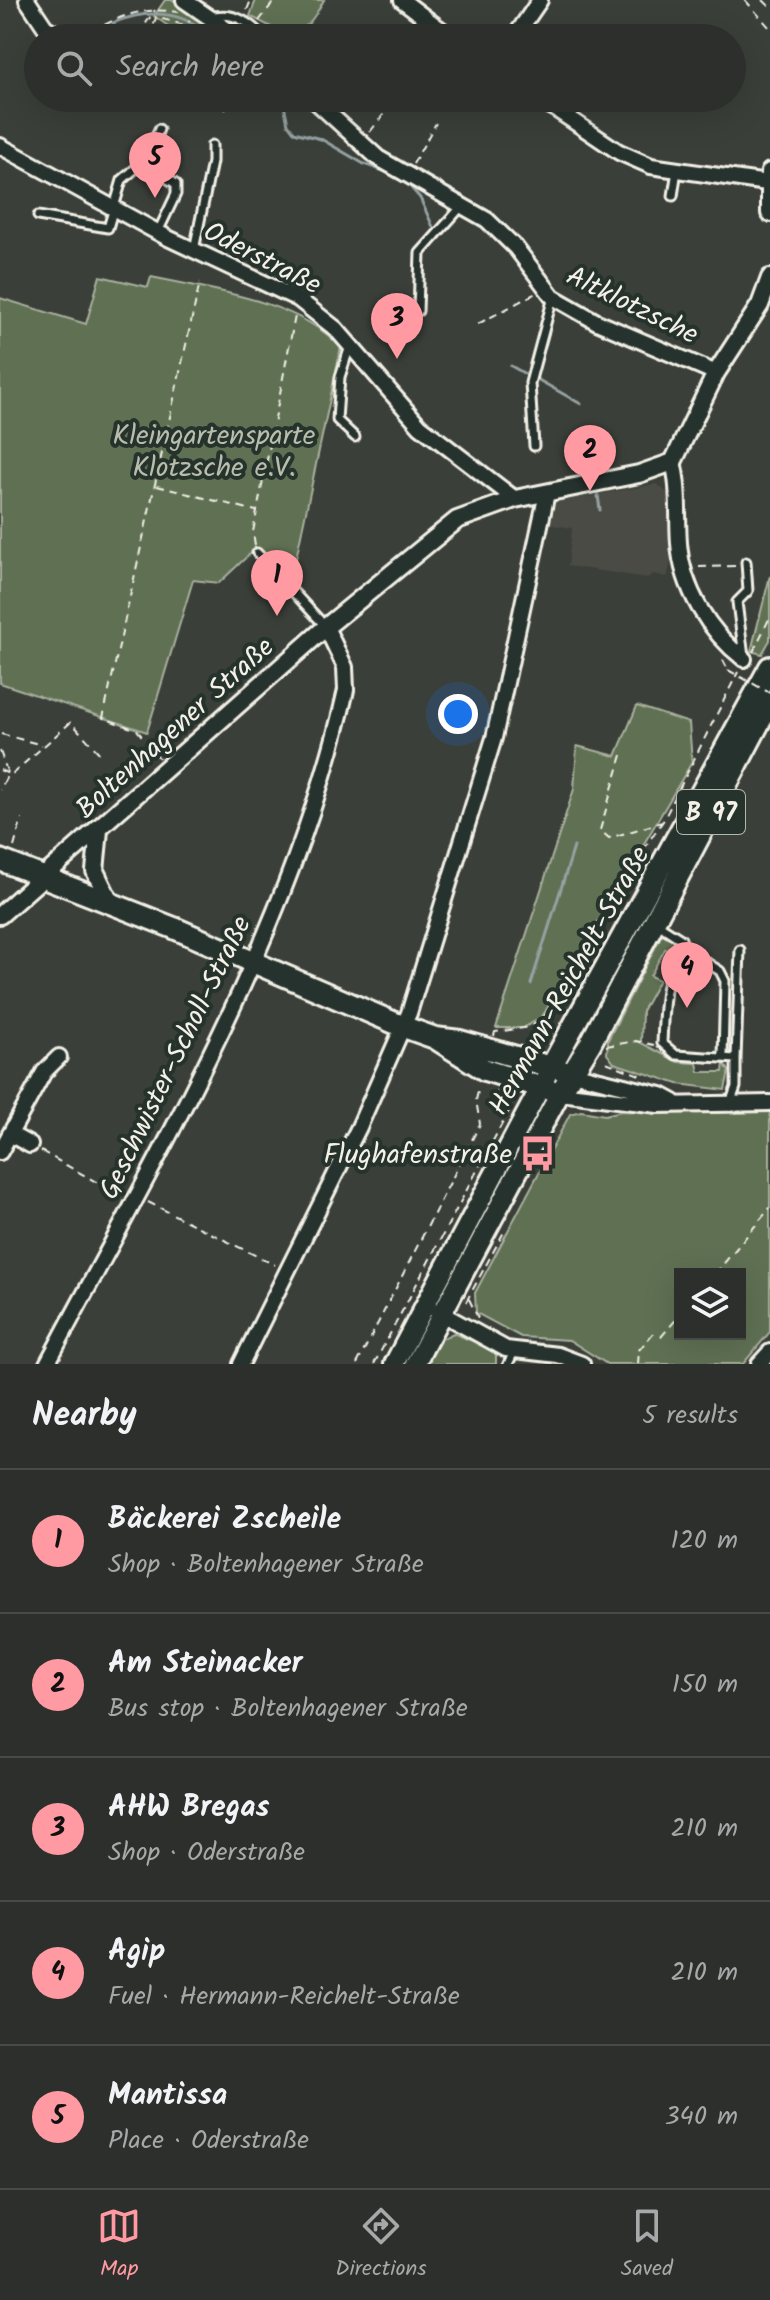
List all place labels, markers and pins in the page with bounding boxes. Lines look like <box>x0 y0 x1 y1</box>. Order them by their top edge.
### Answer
pin: 5 <box>129 132 181 198</box>
pin: 3 <box>371 293 423 359</box>
pin: 2 <box>564 425 616 491</box>
pin: 1 <box>251 550 303 616</box>
pin: 4 <box>661 942 713 1008</box>
place label: Flughafenstraße <box>323 1133 512 1178</box>
bus stop icon: Flughafenstraße <box>519 1134 557 1172</box>

